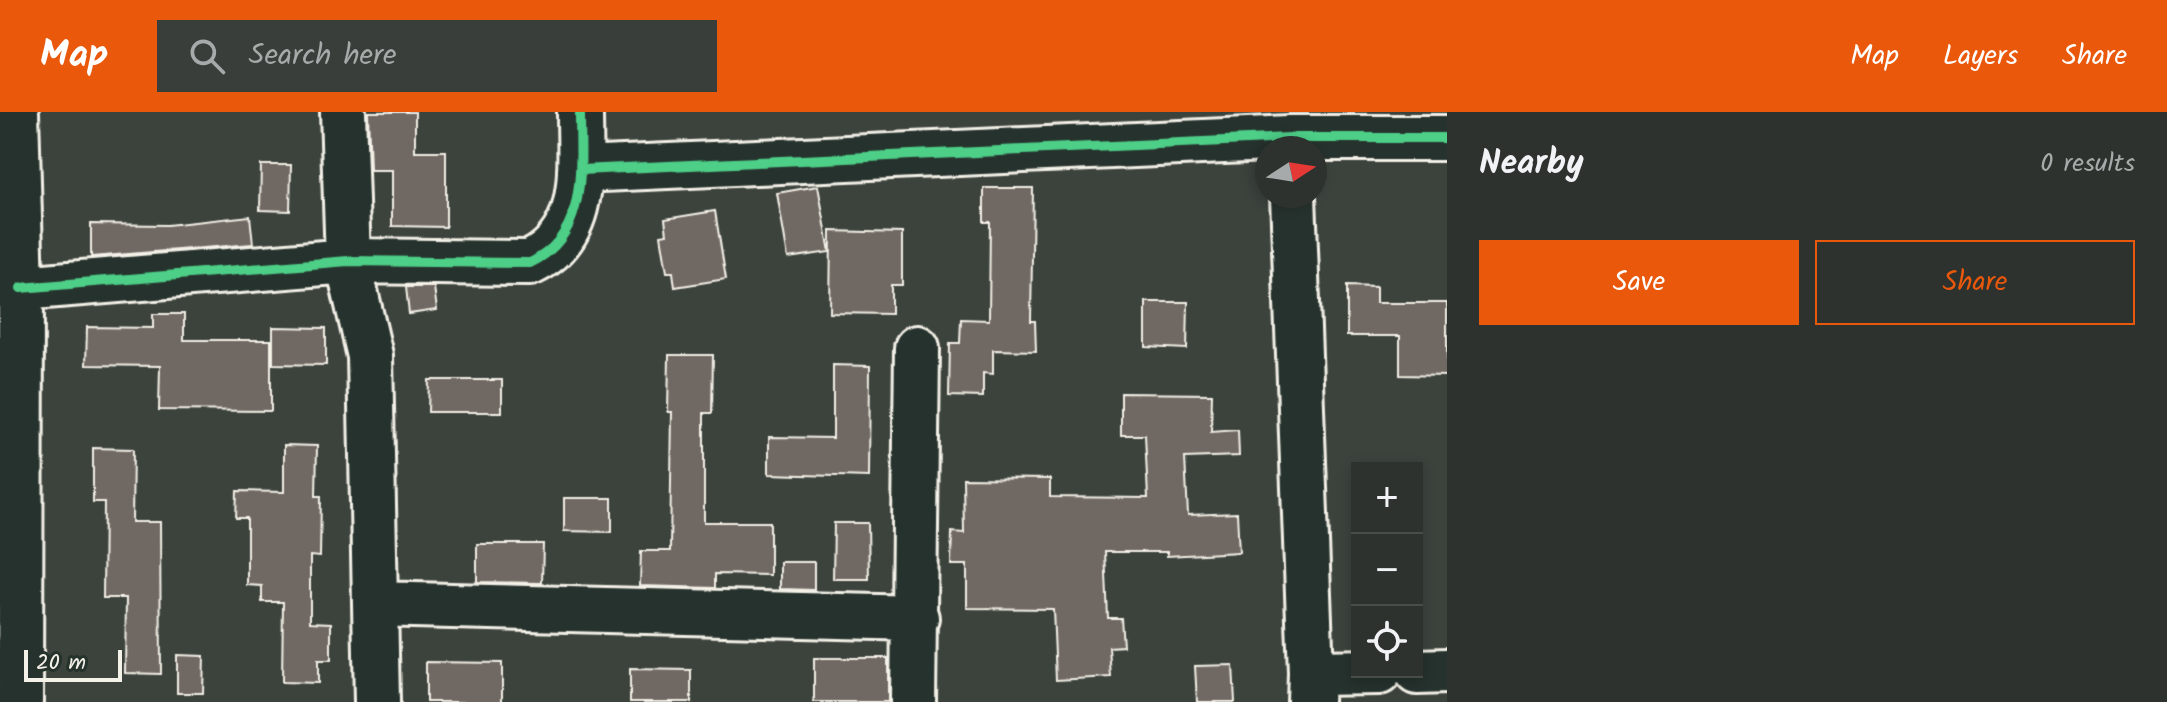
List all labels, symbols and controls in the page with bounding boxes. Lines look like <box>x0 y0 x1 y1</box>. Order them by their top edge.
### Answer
search box <box>157 20 717 92</box>
text: Map <box>40 26 109 86</box>
text: Search here <box>249 32 396 80</box>
icon: search <box>185 34 229 78</box>
text: Map <box>1850 34 1899 79</box>
text: Layers <box>1943 34 2018 79</box>
text: Share <box>2062 34 2127 79</box>
north arrow <box>1255 136 1327 208</box>
text: Nearby <box>1479 137 1584 191</box>
text: 0 results <box>2040 143 2135 185</box>
button: Save <box>1479 240 1799 325</box>
button: Share <box>1815 240 2135 325</box>
map controls <box>1351 462 1423 678</box>
button: + <box>1351 462 1423 534</box>
button: − <box>1351 534 1423 606</box>
button: locate <box>1351 606 1423 678</box>
scale bar <box>24 646 122 682</box>
text: 20 m <box>36 646 86 681</box>

